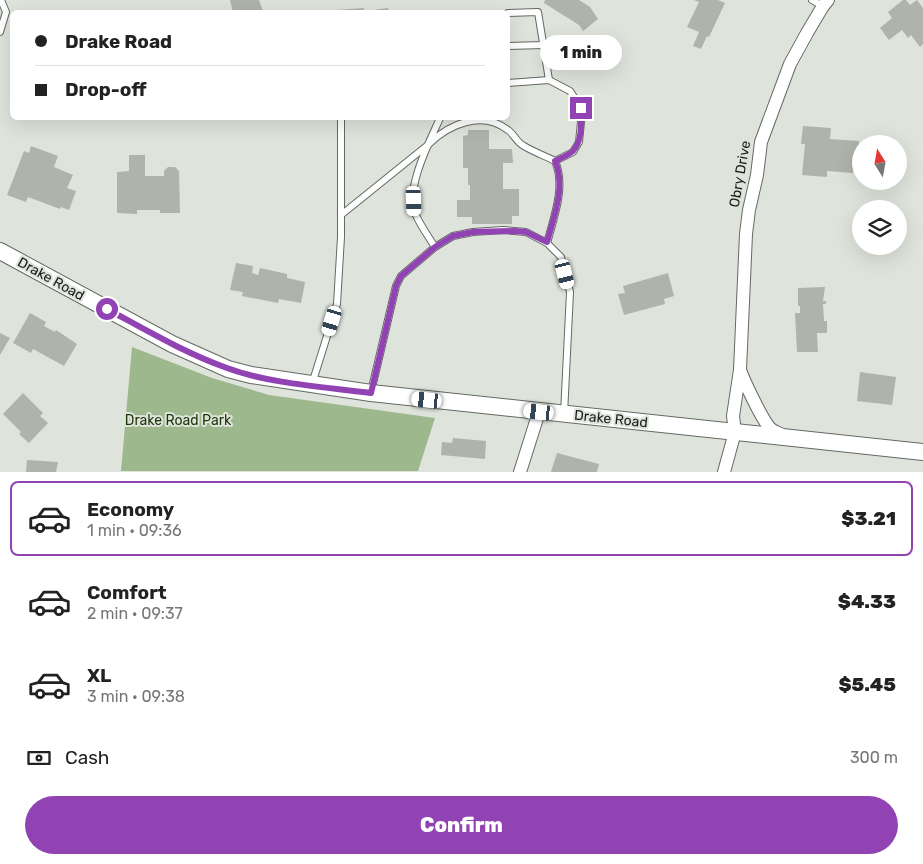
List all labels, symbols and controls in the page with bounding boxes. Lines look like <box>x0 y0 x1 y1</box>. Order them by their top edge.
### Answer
text: Drake Road <box>65 30 172 53</box>
callout: 1 min <box>540 36 622 70</box>
text: 1 min <box>560 43 602 62</box>
text: Drop-off <box>65 78 147 101</box>
route end <box>570 97 592 119</box>
north arrow <box>852 135 908 190</box>
map controls <box>852 135 907 255</box>
street label: Obry Drive <box>726 139 754 209</box>
car <box>405 186 422 216</box>
button: layers <box>852 200 907 255</box>
street label: Drake Road <box>15 254 87 304</box>
car <box>554 258 575 290</box>
route start <box>96 298 118 320</box>
car <box>320 304 343 338</box>
car <box>411 391 442 409</box>
car <box>523 403 554 421</box>
street label: Drake Road <box>573 407 649 431</box>
park label: Drake Road Park <box>125 412 232 429</box>
icon: car <box>27 496 72 541</box>
text: Economy <box>87 498 174 521</box>
text: $3.21 <box>841 507 896 530</box>
text: 1 min · 09:36 <box>87 521 182 540</box>
icon: car <box>27 579 72 624</box>
text: Comfort <box>87 581 167 604</box>
text: $4.33 <box>838 590 896 613</box>
text: 2 min · 09:37 <box>87 604 183 623</box>
icon: car <box>27 662 72 707</box>
text: XL <box>87 664 111 687</box>
text: $5.45 <box>838 673 896 696</box>
text: 3 min · 09:38 <box>87 687 185 706</box>
icon: cash <box>25 744 53 772</box>
text: Cash <box>65 746 109 769</box>
text: 300 m <box>850 748 898 767</box>
button: Confirm <box>25 796 898 854</box>

